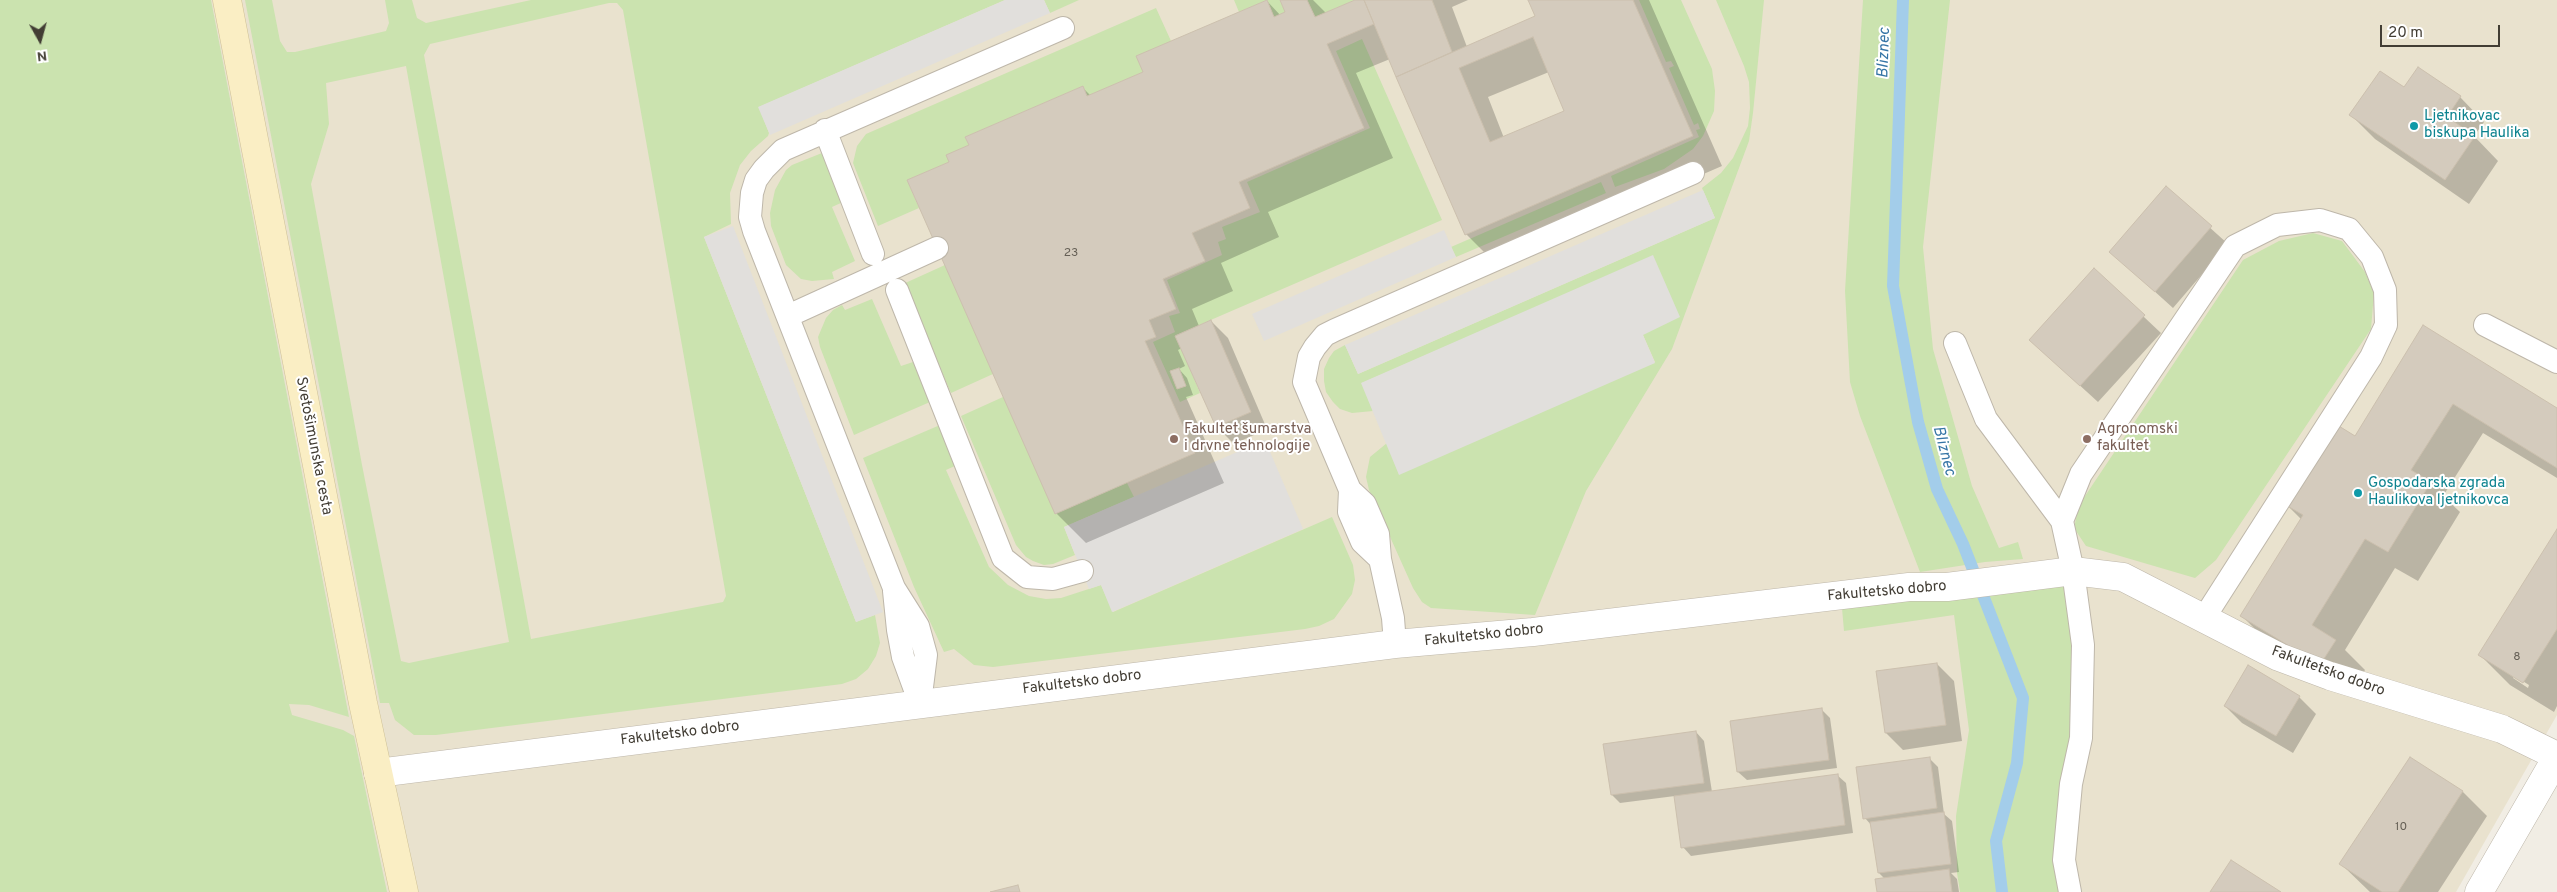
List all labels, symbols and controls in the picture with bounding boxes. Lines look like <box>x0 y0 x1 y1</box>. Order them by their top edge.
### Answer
north arrow <box>15 15 65 65</box>
scale bar <box>2382 15 2502 47</box>
text: 20 m <box>2388 24 2423 43</box>
water label: Bliznec <box>1875 27 1895 79</box>
text: N <box>36 46 48 64</box>
place label: Ljetnikovac biskupa Haulika <box>2424 108 2529 143</box>
marker: Ljetnikovac biskupa Haulika <box>2408 120 2420 132</box>
house number: 23 <box>1064 247 1078 261</box>
street label: Svetošimunska cesta <box>291 375 335 517</box>
place label: Fakultet šumarstva i drvne tehnologije <box>1184 421 1311 456</box>
place label: Agronomski fakultet <box>2097 421 2178 456</box>
water label: Bliznec <box>1927 424 1959 478</box>
marker: Fakultet šumarstva i drvne tehnologije <box>1168 433 1180 445</box>
marker: Agronomski fakultet <box>2081 433 2093 445</box>
place label: Gospodarska zgrada Haulikova ljetnikovca <box>2368 475 2509 510</box>
marker: Gospodarska zgrada Haulikova ljetnikovca <box>2352 487 2364 499</box>
street label: Fakultetsko dobro <box>1827 578 1947 606</box>
street label: Fakultetsko dobro <box>1424 621 1544 651</box>
street label: Fakultetsko dobro <box>2269 643 2387 701</box>
house number: 8 <box>2513 651 2521 665</box>
street label: Fakultetsko dobro <box>1022 667 1142 699</box>
street label: Fakultetsko dobro <box>620 718 740 750</box>
house number: 10 <box>2395 821 2407 835</box>

